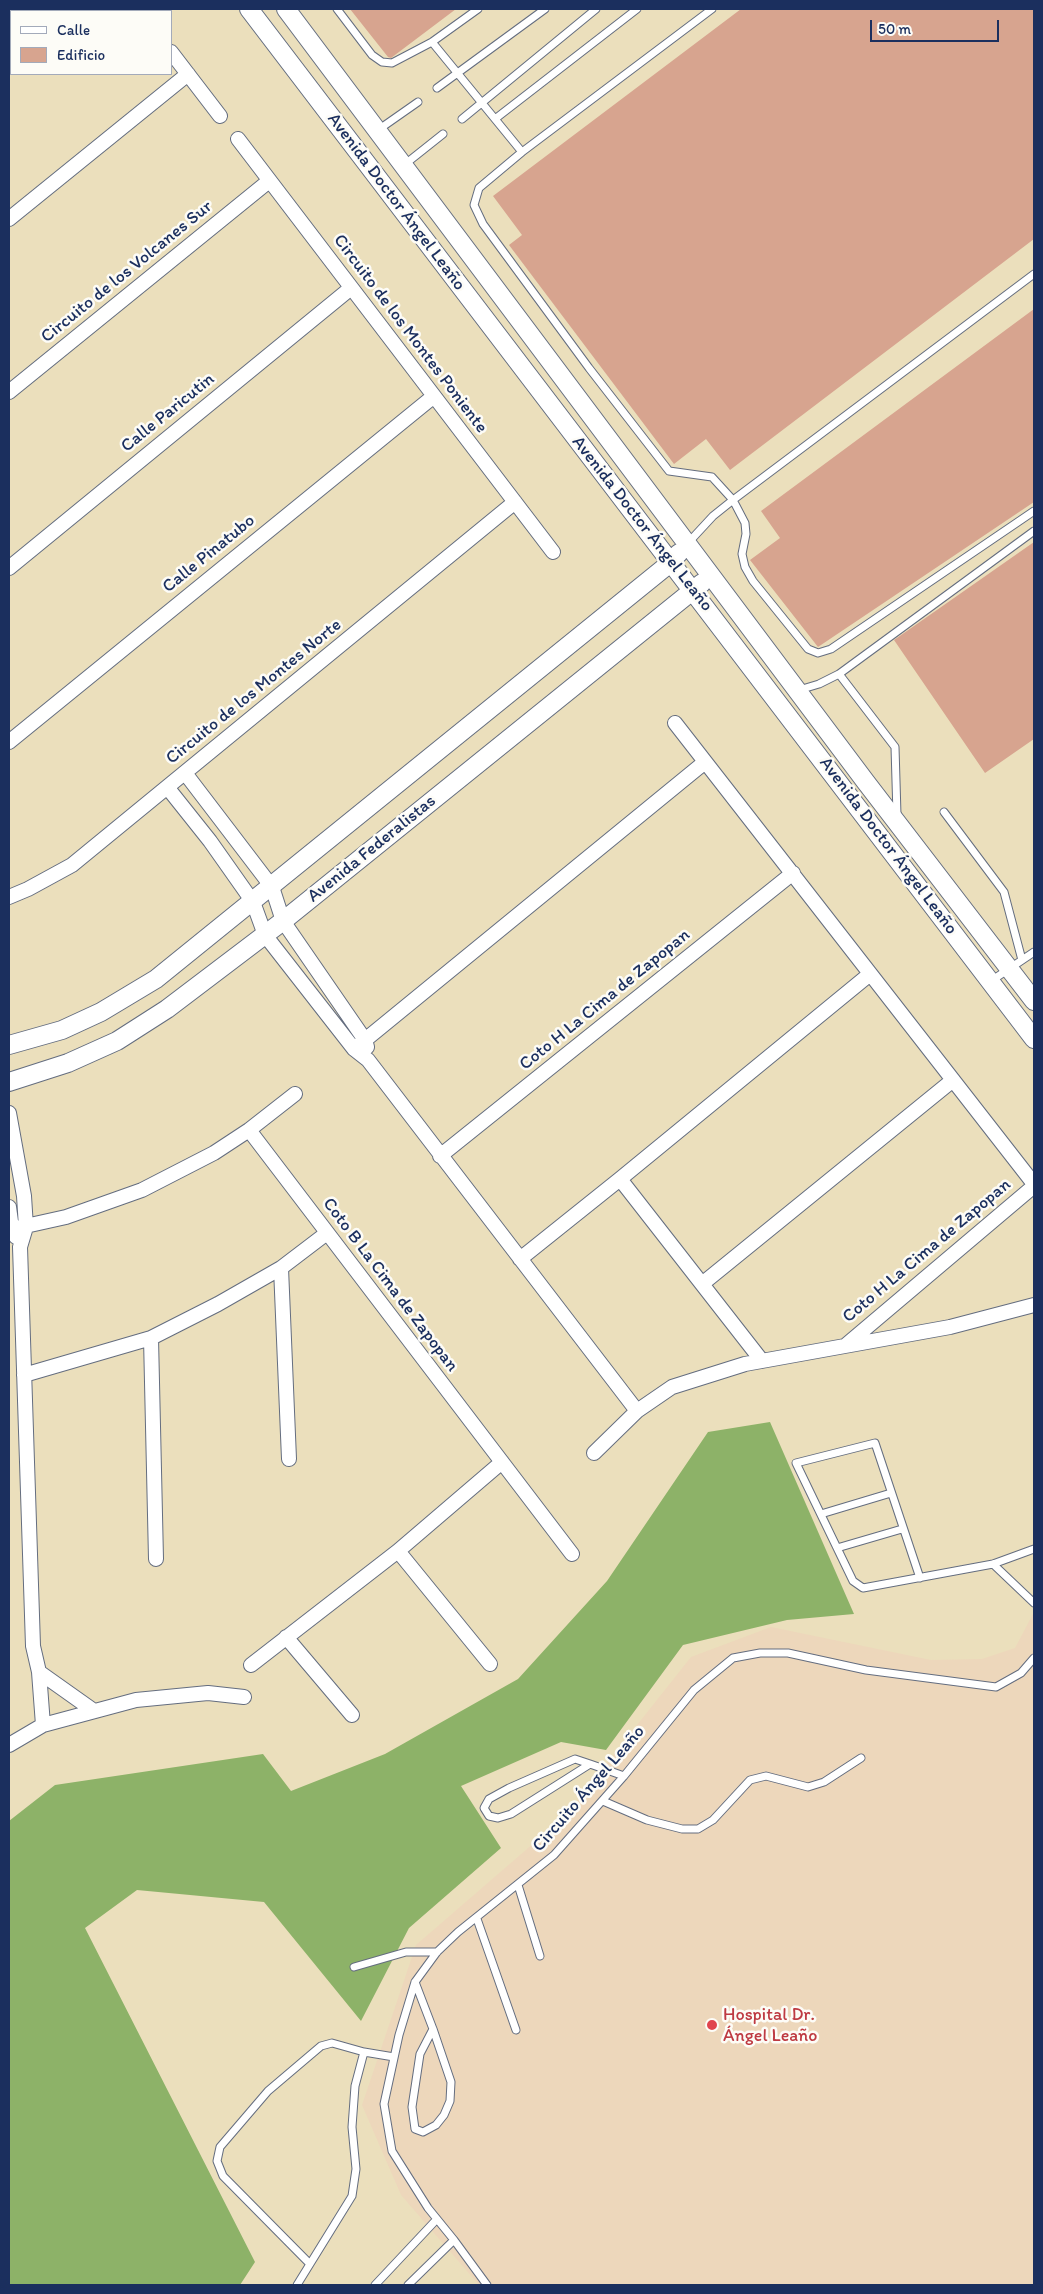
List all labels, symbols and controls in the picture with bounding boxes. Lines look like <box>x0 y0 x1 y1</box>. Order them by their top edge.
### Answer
legend <box>10 10 172 75</box>
scale bar <box>873 10 1002 42</box>
text: 50 m <box>878 20 911 38</box>
text: Calle <box>57 21 90 39</box>
text: Edificio <box>57 46 105 64</box>
street label: Avenida Doctor Ángel Leaño <box>322 109 470 295</box>
street label: Circuito de los Volcanes Sur <box>37 196 217 348</box>
street label: Circuito de los Montes Poniente <box>328 230 492 438</box>
street label: Calle Paricutin <box>117 369 219 457</box>
street label: Avenida Doctor Ángel Leaño <box>567 432 717 616</box>
street label: Calle Pinatubo <box>158 510 260 598</box>
street label: Circuito de los Montes Norte <box>162 615 346 769</box>
street label: Avenida Doctor Ángel Leaño <box>814 753 962 939</box>
street label: Avenida Federalistas <box>303 791 441 907</box>
street label: Coto H La Cima de Zapopan <box>515 925 695 1075</box>
street label: Coto H La Cima de Zapopan <box>838 1174 1016 1328</box>
street label: Coto B La Cima de Zapopan <box>317 1194 463 1376</box>
street label: Circuito Ángel Leaño <box>528 1721 650 1857</box>
place label: Hospital Dr. Ángel Leaño <box>723 2004 817 2046</box>
marker: Hospital Dr. Ángel Leaño <box>705 2018 719 2032</box>

